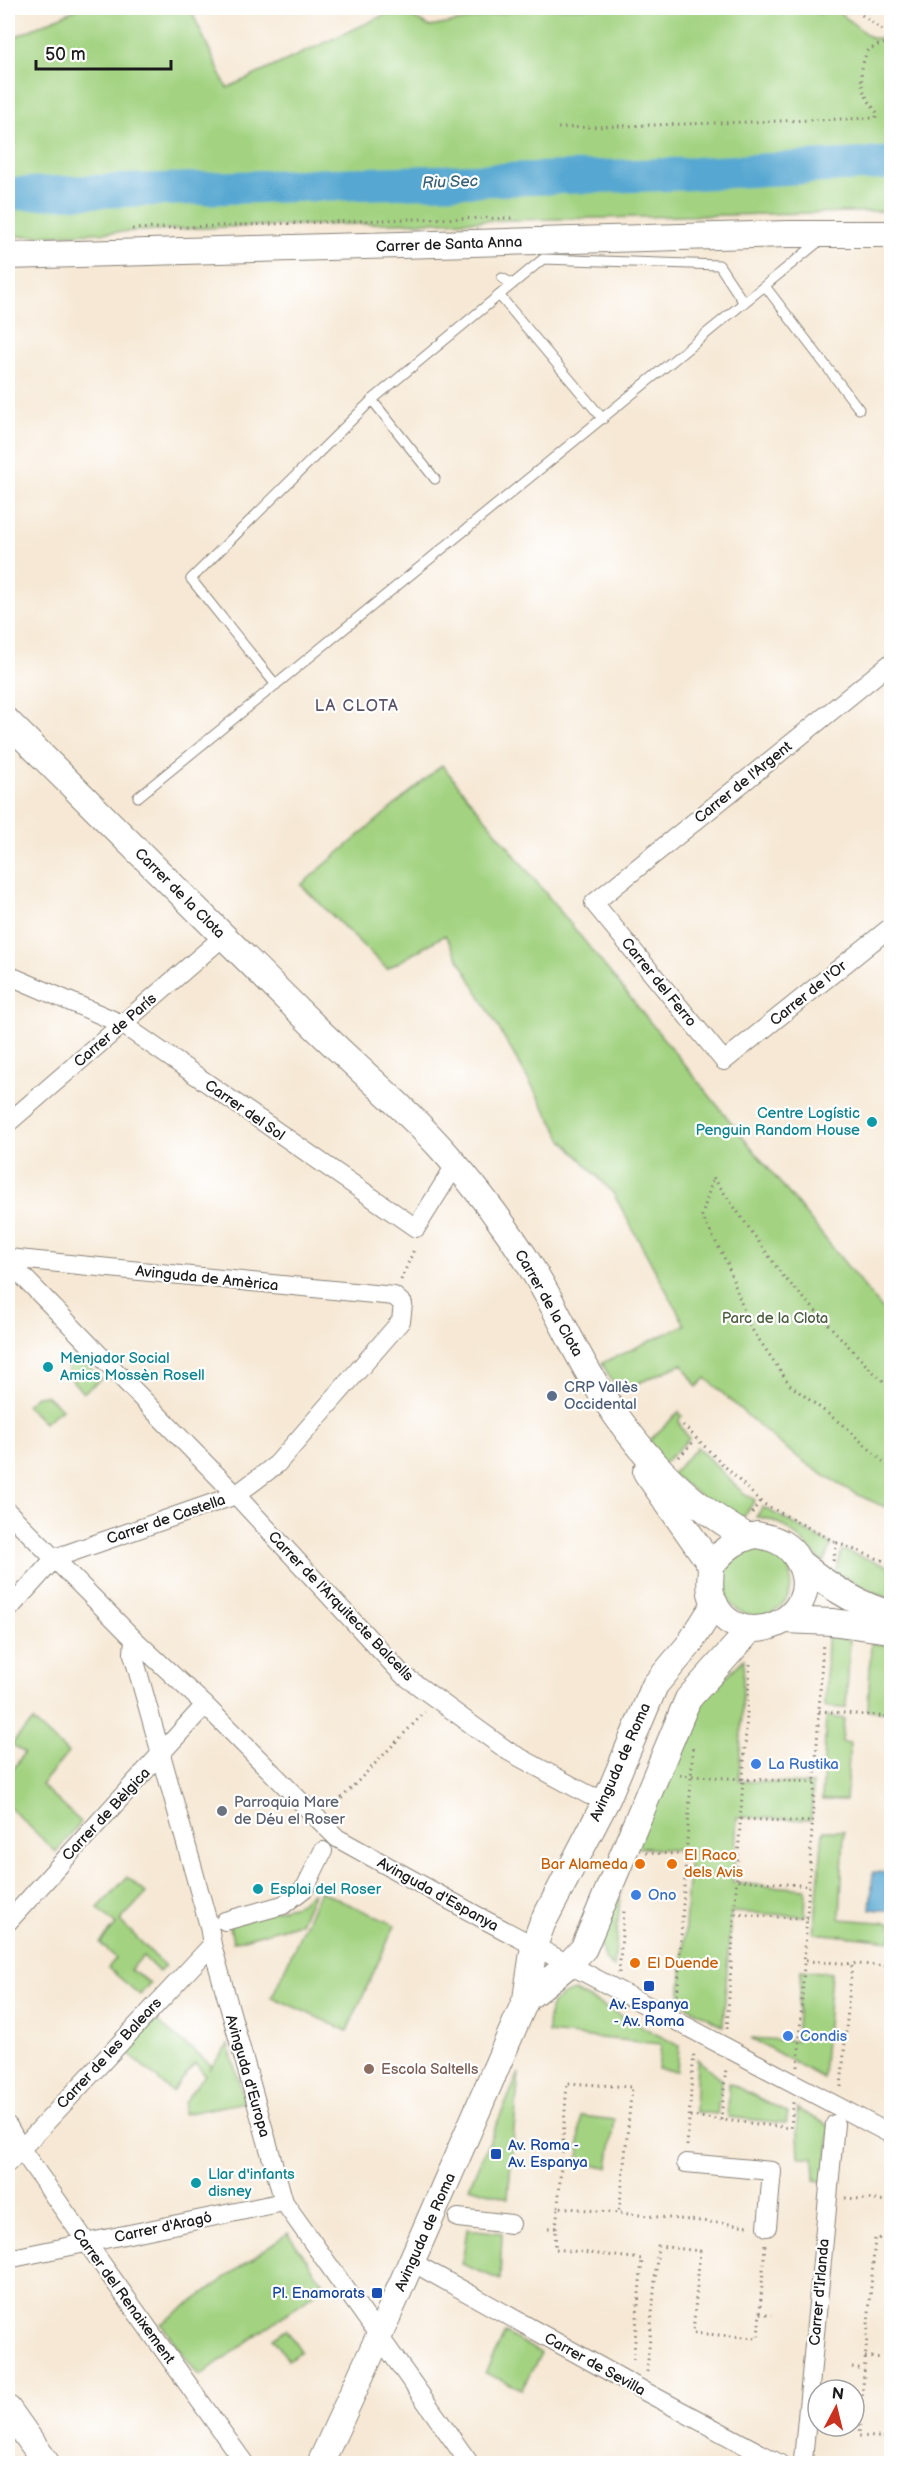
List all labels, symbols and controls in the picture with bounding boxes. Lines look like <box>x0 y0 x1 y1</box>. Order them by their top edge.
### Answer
scale bar <box>36 33 171 71</box>
text: 50 m <box>45 44 86 65</box>
water label: Riu Sec <box>422 172 479 193</box>
street label: Carrer de Santa Anna <box>375 232 523 257</box>
district label: LA CLOTA <box>315 697 399 716</box>
street label: Carrer de l'Argent <box>691 737 796 828</box>
street label: Carrer de la Clota <box>130 844 229 943</box>
street label: Carrer del Ferro <box>617 934 700 1031</box>
street label: Carrer de l'Or <box>766 956 851 1030</box>
street label: Carrer de París <box>70 989 161 1071</box>
street label: Carrer del Sol <box>201 1076 288 1145</box>
place label: Centre Logístic Penguin Random House <box>696 1104 860 1140</box>
marker: Centre Logístic Penguin Random House <box>865 1115 879 1129</box>
street label: Carrer de la Clota <box>510 1246 587 1360</box>
street label: Avinguda de Amèrica <box>135 1262 279 1295</box>
park label: Parc de la Clota <box>722 1309 828 1328</box>
place label: Menjador Social Amics Mossèn Rosell <box>60 1349 205 1385</box>
marker: Menjador Social Amics Mossèn Rosell <box>41 1360 55 1374</box>
place label: CRP Vallès Occidental <box>564 1378 639 1414</box>
marker: CRP Vallès Occidental <box>545 1389 559 1403</box>
street label: Carrer de Castella <box>104 1490 228 1549</box>
street label: Carrer de l'Arquitecte Balcells <box>264 1527 418 1686</box>
street label: Avinguda de Roma <box>586 1700 655 1824</box>
place label: La Rustika <box>768 1755 839 1774</box>
marker: La Rustika <box>749 1757 763 1771</box>
street label: Carrer de Bèlgica <box>58 1764 154 1865</box>
place label: Parroquia Mare de Déu el Roser <box>234 1793 345 1829</box>
marker: Parroquia Mare de Déu el Roser <box>215 1804 229 1818</box>
place label: El Raco dels Avis <box>684 1846 744 1882</box>
street label: Avinguda d'Espanya <box>374 1853 502 1936</box>
place label: Bar Alameda <box>540 1855 628 1874</box>
marker: Bar Alameda <box>633 1857 647 1871</box>
marker: El Raco dels Avis <box>665 1857 679 1871</box>
place label: Esplai del Roser <box>270 1880 382 1899</box>
marker: Esplai del Roser <box>251 1882 265 1896</box>
place label: Ono <box>648 1886 676 1905</box>
marker: Ono <box>629 1888 643 1902</box>
place label: El Duende <box>647 1954 719 1973</box>
marker: El Duende <box>628 1956 642 1970</box>
marker: Av. Espanya - Av. Roma <box>642 1979 656 1993</box>
street label: Carrer de les Balears <box>53 1993 166 2113</box>
place label: Av. Espanya - Av. Roma <box>609 1995 689 2031</box>
street label: Avinguda d'Europa <box>221 2013 274 2140</box>
place label: Condis <box>800 2027 848 2046</box>
marker: Condis <box>781 2029 795 2043</box>
place label: Escola Saltells <box>381 2060 479 2079</box>
marker: Escola Saltells <box>362 2062 376 2076</box>
place label: Av. Roma - Av. Espanya <box>508 2136 588 2172</box>
marker: Av. Roma - Av. Espanya <box>489 2147 503 2161</box>
place label: Llar d'infants disney <box>208 2165 295 2201</box>
street label: Avinguda de Roma <box>391 2170 460 2294</box>
marker: Llar d'infants disney <box>189 2176 203 2190</box>
street label: Carrer d'Aragó <box>113 2208 214 2247</box>
street label: Carrer del Renaixement <box>68 2225 179 2368</box>
street label: Carrer d'Irlanda <box>805 2238 834 2346</box>
place label: Pl. Enamorats <box>272 2284 366 2303</box>
marker: Pl. Enamorats <box>370 2286 384 2300</box>
street label: Carrer de Sevilla <box>541 2329 649 2400</box>
north arrow <box>806 2378 866 2438</box>
text: N <box>831 2384 845 2405</box>

